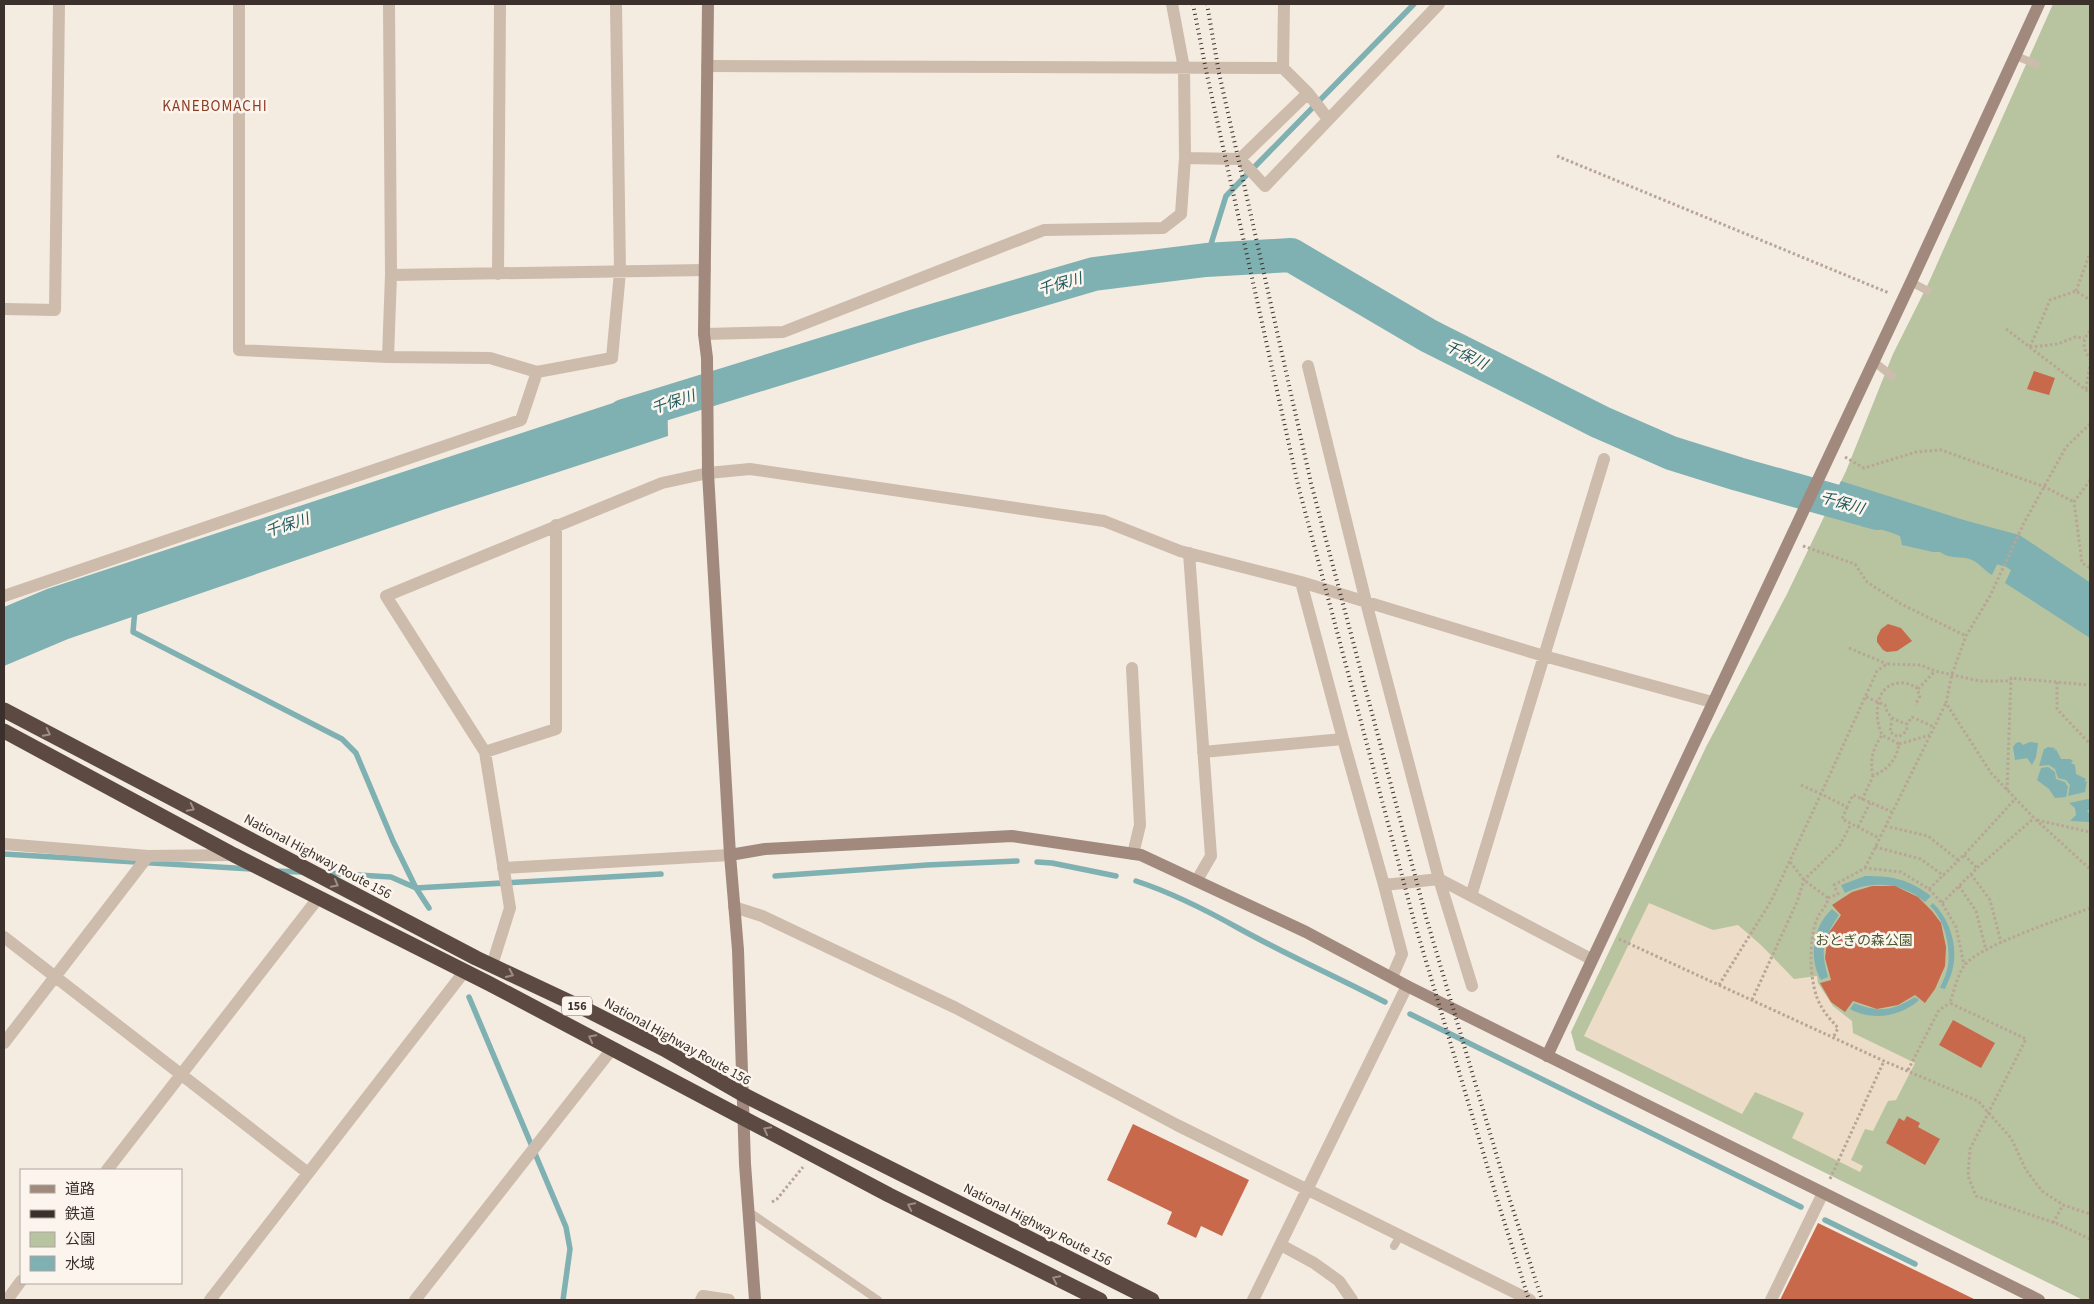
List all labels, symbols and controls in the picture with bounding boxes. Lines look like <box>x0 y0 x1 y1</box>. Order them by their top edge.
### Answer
district label: KANEBOMACHI <box>162 96 268 117</box>
water label: 千保川 <box>1036 268 1087 301</box>
water label: 千保川 <box>1441 336 1492 376</box>
water label: 千保川 <box>649 385 700 419</box>
water label: 千保川 <box>1817 487 1868 520</box>
water label: 千保川 <box>263 508 314 542</box>
one-way arrow <box>42 727 51 737</box>
one-way arrow <box>186 802 195 812</box>
street label: National Highway Route 156 <box>240 809 395 904</box>
one-way arrow <box>330 877 339 887</box>
park label: おとぎの森公園 <box>1815 931 1913 951</box>
one-way arrow <box>505 968 514 978</box>
street label: National Highway Route 156 <box>601 993 754 1091</box>
road number: 156 <box>562 996 592 1016</box>
one-way arrow <box>588 1035 597 1045</box>
one-way arrow <box>763 1127 772 1137</box>
legend <box>20 1169 182 1284</box>
text: 道路 <box>65 1179 95 1200</box>
street label: National Highway Route 156 <box>960 1179 1115 1271</box>
one-way arrow <box>907 1202 916 1212</box>
text: 鉄道 <box>65 1204 95 1225</box>
text: 公園 <box>65 1229 95 1250</box>
text: 水域 <box>65 1254 95 1275</box>
one-way arrow <box>1052 1274 1061 1285</box>

